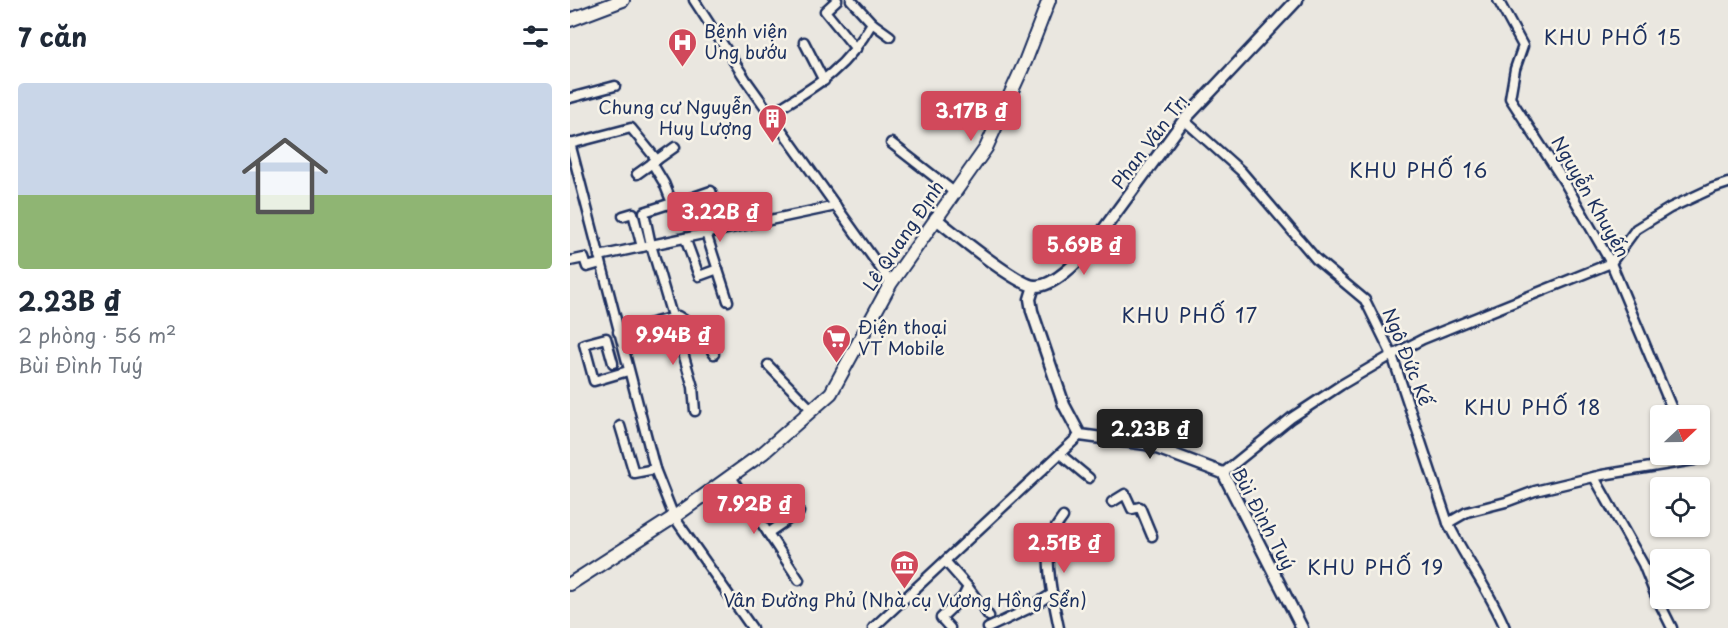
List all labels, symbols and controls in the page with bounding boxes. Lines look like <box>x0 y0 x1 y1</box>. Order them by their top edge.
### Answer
text: 7 căn <box>18 17 87 56</box>
place label: Bệnh viện Ung bướu <box>704 17 788 65</box>
icon: filters <box>519 20 552 53</box>
district label: KHU PHỐ 15 <box>1544 22 1682 52</box>
hospital icon: Bệnh viện Ung bướu <box>667 26 699 68</box>
street label: Phan Văn Trị <box>1104 88 1193 194</box>
pin: 3.17B ₫ <box>916 91 1026 142</box>
place label: Chung cư Nguyễn Huy Lượng <box>598 93 752 141</box>
text: 3.17B ₫ <box>935 95 1007 125</box>
building icon: Chung cư Nguyễn Huy Lượng <box>757 102 789 144</box>
icon: home <box>231 122 339 230</box>
street label: Nguyễn Khuyến <box>1546 131 1637 262</box>
district label: KHU PHỐ 16 <box>1349 155 1489 185</box>
street label: Lê Quang Định <box>856 174 950 296</box>
pin: 3.22B ₫ <box>665 192 775 243</box>
text: 3.22B ₫ <box>681 196 759 226</box>
pin: 5.69B ₫ <box>1029 225 1139 276</box>
text: 5.69B ₫ <box>1047 229 1121 259</box>
text: 2.23B ₫ <box>18 281 120 320</box>
district label: KHU PHỐ 17 <box>1121 300 1259 330</box>
street label: Ngô Đức Kế <box>1377 304 1441 411</box>
place label: Điện thoại VT Mobile <box>858 313 947 361</box>
pin: 9.94B ₫ <box>618 315 728 366</box>
text: 9.94B ₫ <box>636 319 710 349</box>
text: 2 phòng · 56 m² <box>18 320 176 350</box>
supermarket icon: Điện thoại VT Mobile <box>821 322 853 364</box>
text: Bùi Đình Tuý <box>18 350 143 380</box>
district label: KHU PHỐ 18 <box>1464 392 1602 422</box>
north arrow <box>1650 405 1710 465</box>
map controls <box>1650 405 1710 609</box>
pin: 2.23B ₫ <box>1095 409 1205 460</box>
text: 2.23B ₫ <box>1111 413 1189 443</box>
street label: Bùi Đình Tuý <box>1226 462 1303 574</box>
button: locate <box>1650 477 1710 537</box>
pin: 7.92B ₫ <box>699 484 809 535</box>
text: 7.92B ₫ <box>717 488 791 518</box>
pin: 2.51B ₫ <box>1009 523 1119 574</box>
text: 2.51B ₫ <box>1028 527 1100 557</box>
museum icon: Vân Đường Phủ (Nhà cụ Vương Hồng Sển) <box>889 548 921 590</box>
button: layers <box>1650 549 1710 609</box>
district label: KHU PHỐ 19 <box>1307 552 1445 582</box>
place label: Vân Đường Phủ (Nhà cụ Vương Hồng Sển) <box>723 586 1087 613</box>

